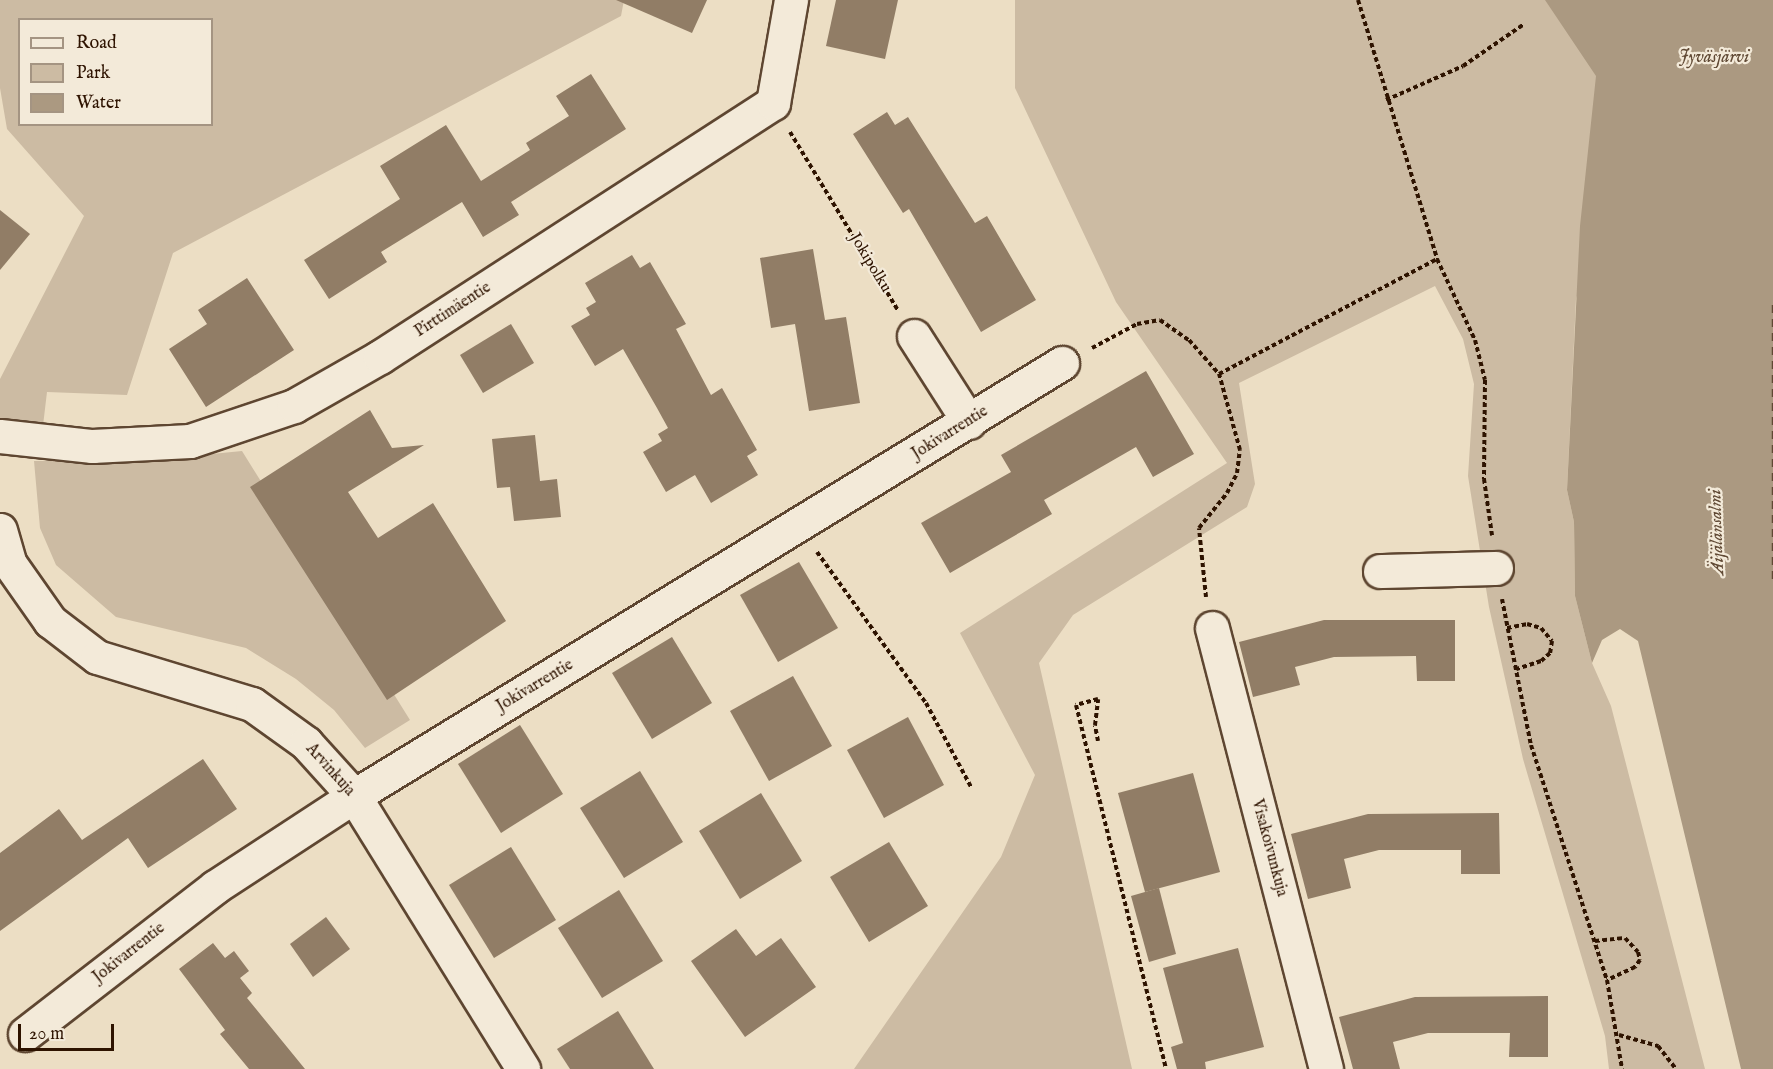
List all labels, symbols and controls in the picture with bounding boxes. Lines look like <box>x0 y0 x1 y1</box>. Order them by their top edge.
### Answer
legend <box>18 18 213 126</box>
text: Road <box>76 32 117 55</box>
water label: Jyväsjärvi <box>1679 47 1749 69</box>
text: Park <box>76 62 110 85</box>
text: Water <box>76 92 121 115</box>
street label: Jokipolku <box>845 230 895 296</box>
street label: Pirttimäentie <box>411 278 495 342</box>
street label: Jokivarrentie <box>908 402 992 464</box>
water label: Äijälänsalmi <box>1706 489 1730 575</box>
street label: Jokivarrentie <box>493 656 577 716</box>
street label: Arvinkuja <box>301 740 359 800</box>
street label: Visakoivunkuja <box>1247 797 1291 899</box>
street label: Jokivarrentie <box>89 919 169 987</box>
scale bar <box>21 1012 117 1050</box>
text: 20 m <box>29 1023 64 1046</box>

